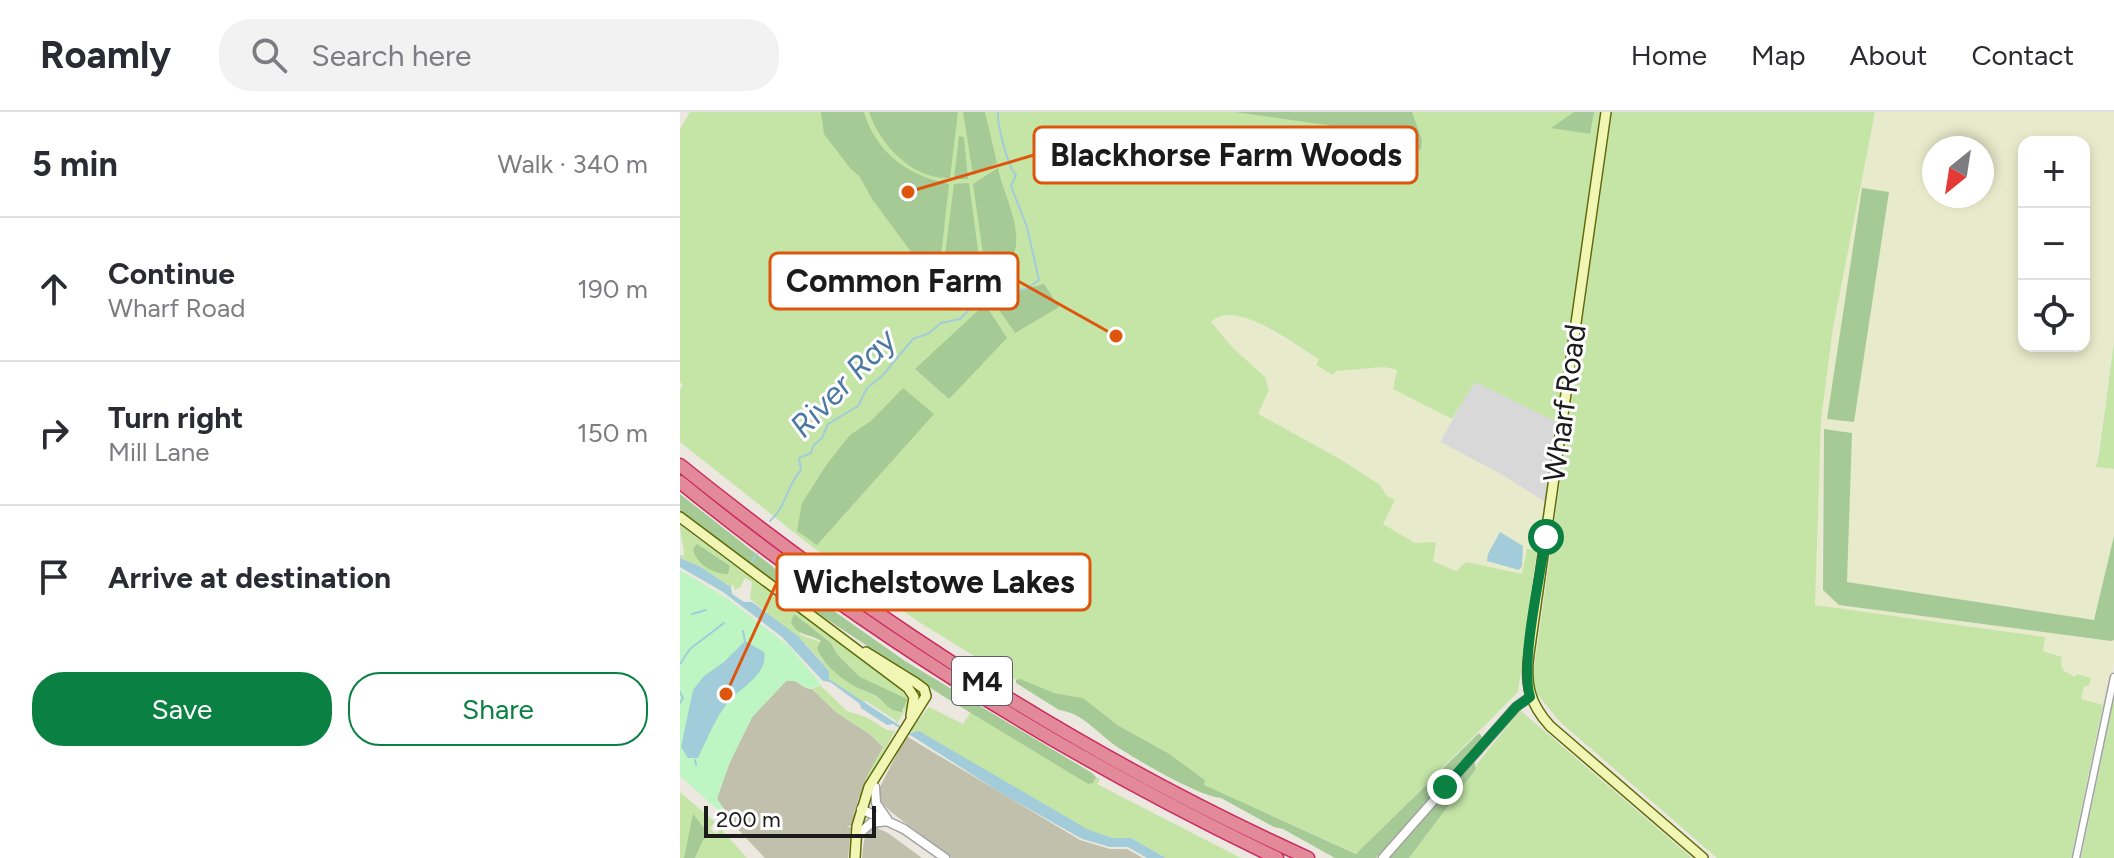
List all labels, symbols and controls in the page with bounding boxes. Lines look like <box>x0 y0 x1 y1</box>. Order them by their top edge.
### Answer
search box <box>219 19 779 91</box>
text: Roamly <box>40 32 171 78</box>
icon: search <box>247 33 291 77</box>
text: Search here <box>311 37 471 74</box>
text: Home <box>1631 38 1707 72</box>
text: Map <box>1751 38 1806 72</box>
text: About <box>1850 38 1927 72</box>
text: Contact <box>1971 38 2074 72</box>
callout: Blackhorse Farm Woods <box>1034 127 1417 183</box>
text: Blackhorse Farm Woods <box>1050 136 1402 174</box>
north arrow <box>1922 136 1994 208</box>
map controls <box>2018 136 2090 352</box>
button: + <box>2018 136 2090 208</box>
text: 5 min <box>32 144 118 185</box>
text: Walk · 340 m <box>498 148 648 180</box>
button: − <box>2018 208 2090 280</box>
callout: Common Farm <box>770 253 1018 309</box>
text: Continue <box>108 255 235 292</box>
text: Common Farm <box>786 262 1002 300</box>
icon: ahead <box>32 267 76 311</box>
text: 190 m <box>577 273 648 305</box>
button: locate <box>2018 280 2090 352</box>
text: Wharf Road <box>108 292 245 324</box>
water label: River Ray <box>782 320 905 445</box>
street label: Wharf Road <box>1535 322 1594 484</box>
text: Turn right <box>108 399 243 436</box>
icon: right <box>32 411 76 455</box>
text: 150 m <box>577 417 648 449</box>
text: Mill Lane <box>108 436 209 468</box>
route start <box>1528 519 1564 555</box>
callout: Wichelstowe Lakes <box>777 554 1090 610</box>
icon: arrive <box>32 555 76 599</box>
text: Arrive at destination <box>108 559 391 596</box>
text: Wichelstowe Lakes <box>793 563 1075 601</box>
road number: M4 <box>952 657 1012 705</box>
button: Save <box>32 672 332 746</box>
button: Share <box>348 672 648 746</box>
route end <box>1427 769 1463 805</box>
scale bar <box>704 802 876 838</box>
text: 200 m <box>716 806 781 833</box>

